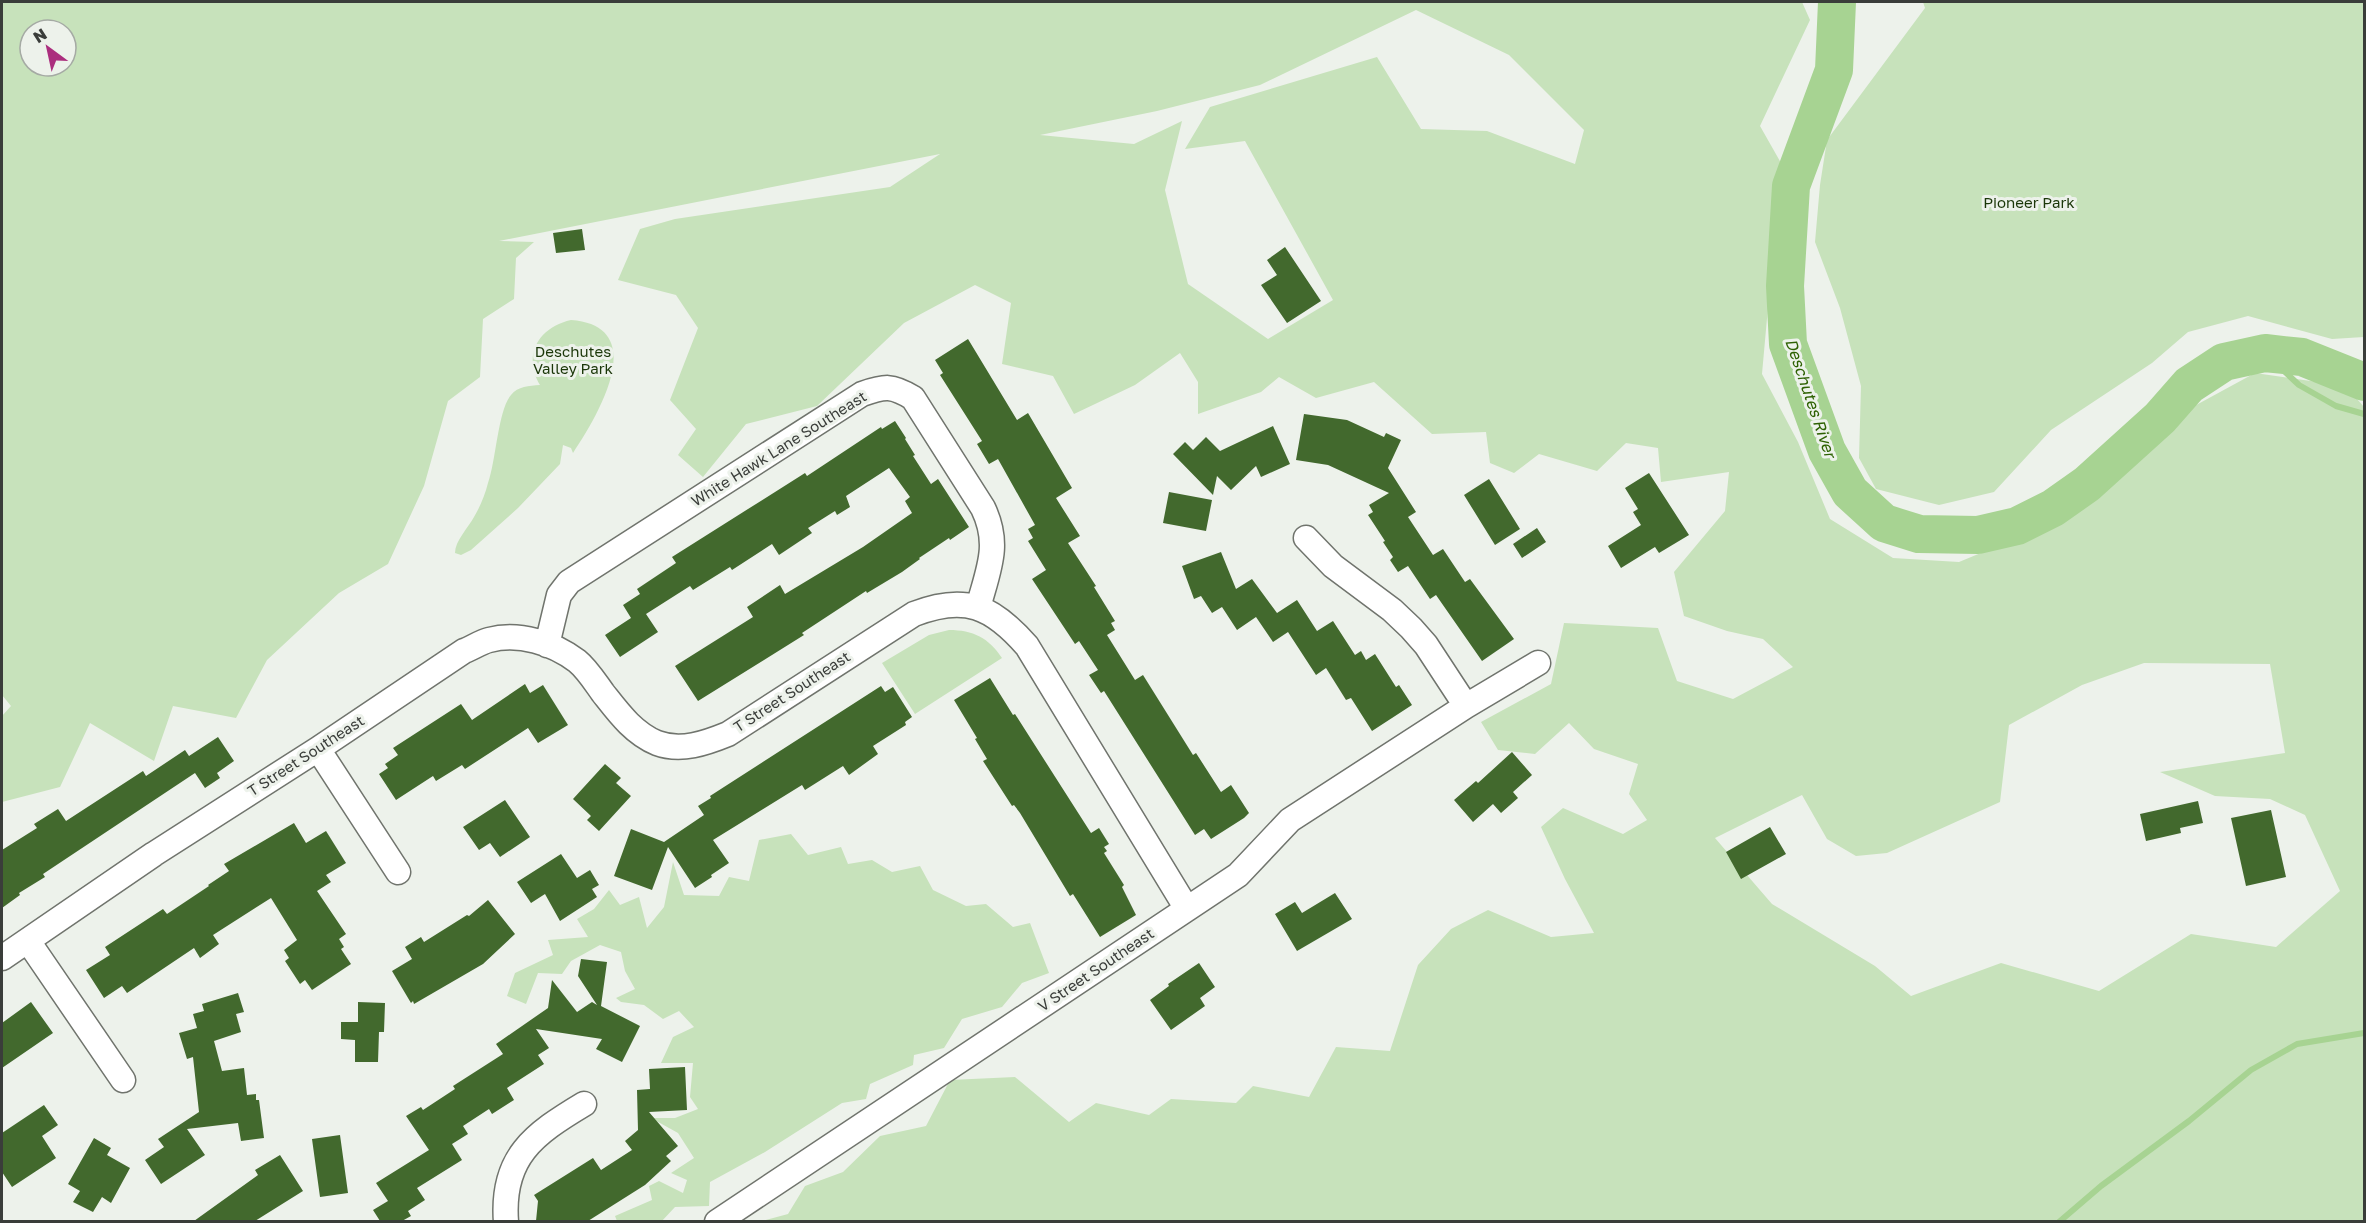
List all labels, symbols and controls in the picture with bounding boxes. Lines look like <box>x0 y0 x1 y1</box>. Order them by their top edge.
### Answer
north arrow <box>18 18 78 78</box>
text: N <box>29 24 50 47</box>
park label: Pioneer Park <box>1983 193 2075 211</box>
water label: Deschutes River <box>1781 336 1842 463</box>
park label: Deschutes Valley Park <box>533 342 614 377</box>
street label: White Hawk Lane Southeast <box>688 387 869 510</box>
street label: T Street Southeast <box>730 647 853 736</box>
street label: T Street Southeast <box>244 711 367 800</box>
street label: V Street Southeast <box>1034 924 1157 1015</box>

